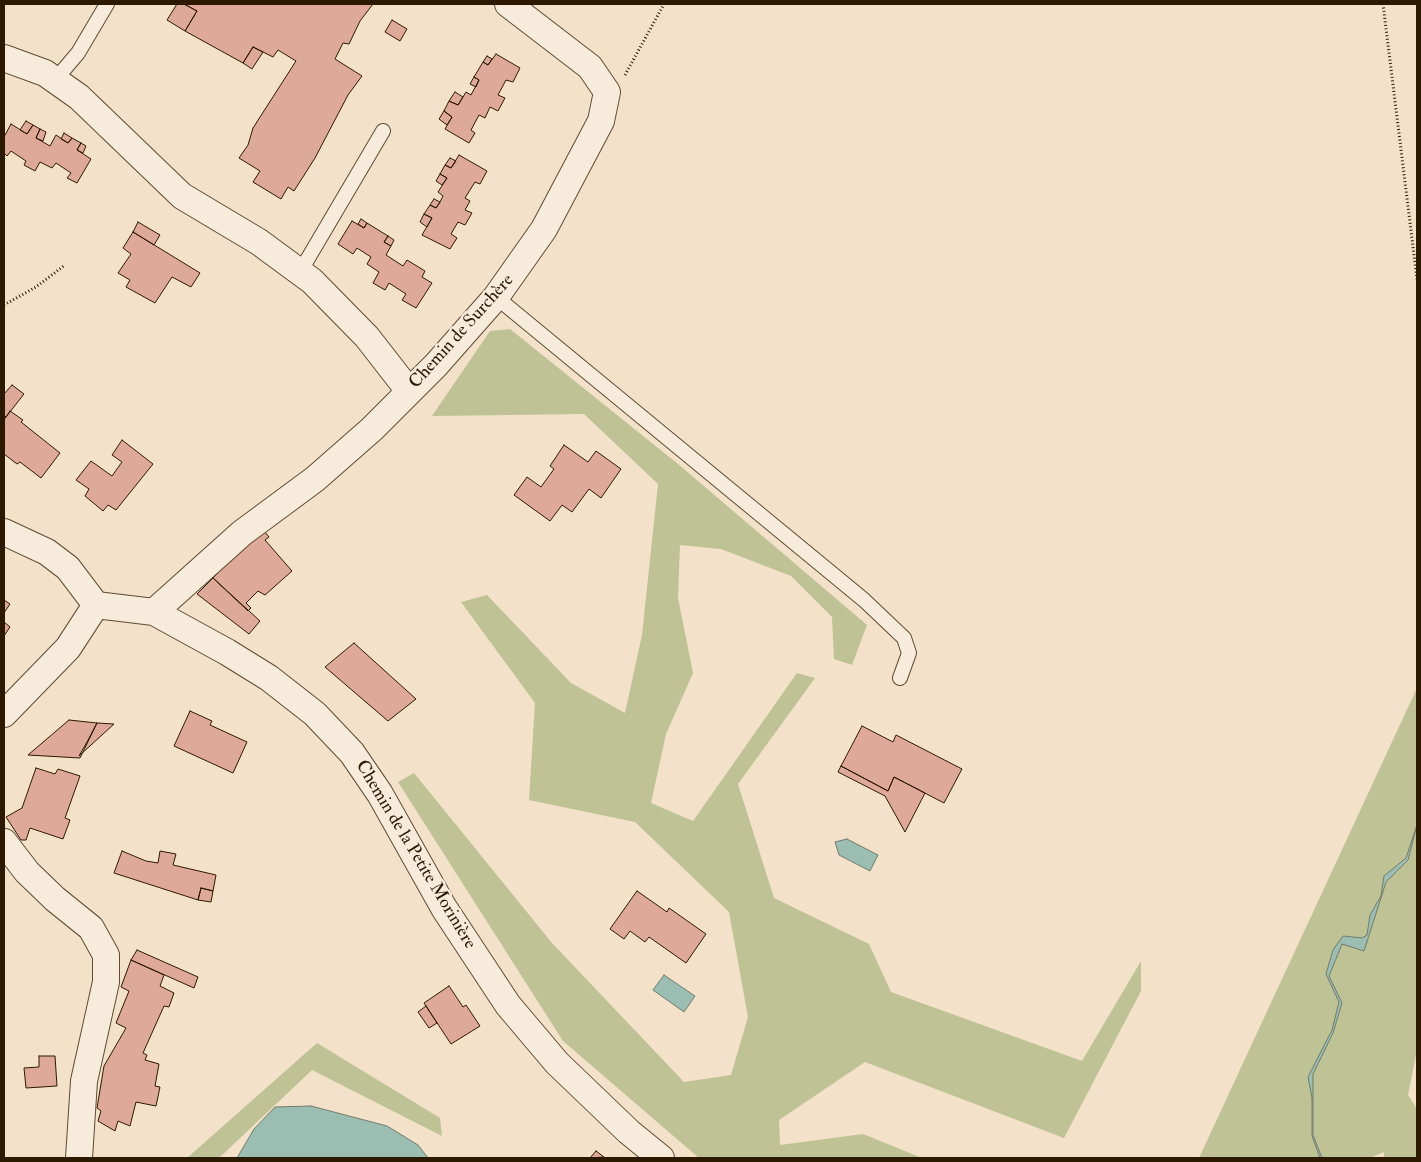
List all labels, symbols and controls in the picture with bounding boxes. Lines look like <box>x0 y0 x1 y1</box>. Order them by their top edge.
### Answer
street label: Chemin de Surchère <box>405 270 519 394</box>
street label: Chemin de la Petite Morinière <box>350 757 480 953</box>

